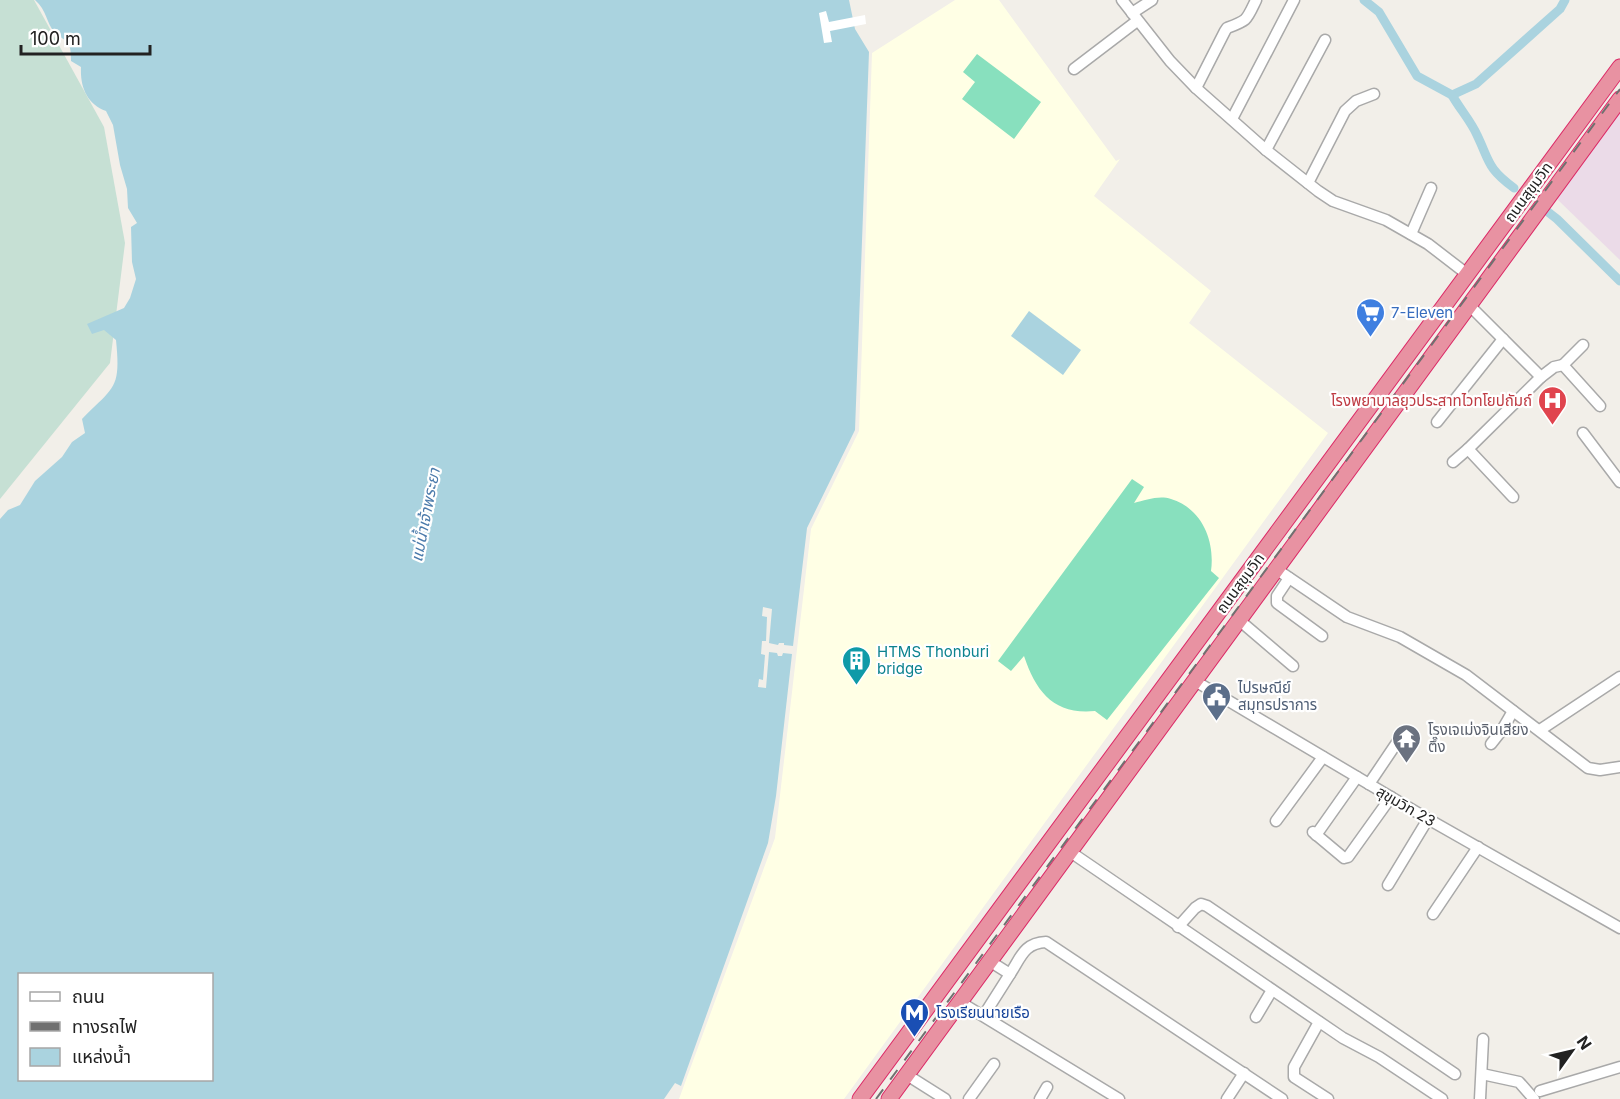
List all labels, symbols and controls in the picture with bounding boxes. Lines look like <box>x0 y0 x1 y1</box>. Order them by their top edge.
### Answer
scale bar <box>21 18 150 56</box>
text: 100 m <box>30 28 81 49</box>
street label: ถนนสุขุมวิท <box>1500 158 1556 226</box>
supermarket icon: 7-Eleven <box>1354 296 1386 338</box>
place label: 7-Eleven <box>1391 303 1453 322</box>
hospital icon: โรงพยาบาลยุวประสาทไวทโยปถัมถ์ <box>1537 384 1569 426</box>
place label: โรงพยาบาลยุวประสาทไวทโยปถัมถ์ <box>1331 391 1532 410</box>
water label: แม่น้ำเจ้าพระยา <box>405 465 444 563</box>
street label: ถนนสุขุมวิท <box>1212 549 1268 617</box>
place label: HTMS Thonburi bridge <box>877 642 989 678</box>
building icon: HTMS Thonburi bridge <box>840 644 872 686</box>
place label: ไปรษณีย์ สมุทรปราการ <box>1237 678 1317 714</box>
public building icon: ไปรษณีย์ สมุทรปราการ <box>1201 680 1233 722</box>
place label: โรงเจเม่งจินเสียง ตึ๊ง <box>1428 720 1529 756</box>
temple icon: โรงเจเม่งจินเสียง ตึ๊ง <box>1391 722 1423 764</box>
street label: สุขุมวิท 23 <box>1373 781 1439 831</box>
legend <box>18 973 213 1081</box>
text: ถนน <box>72 986 105 1007</box>
metro station icon: โรงเรียนนายเรือ <box>899 996 931 1038</box>
place label: โรงเรียนนายเรือ <box>936 1003 1030 1022</box>
text: ทางรถไฟ <box>72 1016 137 1037</box>
north arrow <box>1542 1021 1602 1081</box>
text: N <box>1573 1032 1596 1053</box>
text: แหล่งน้ำ <box>72 1044 131 1067</box>

